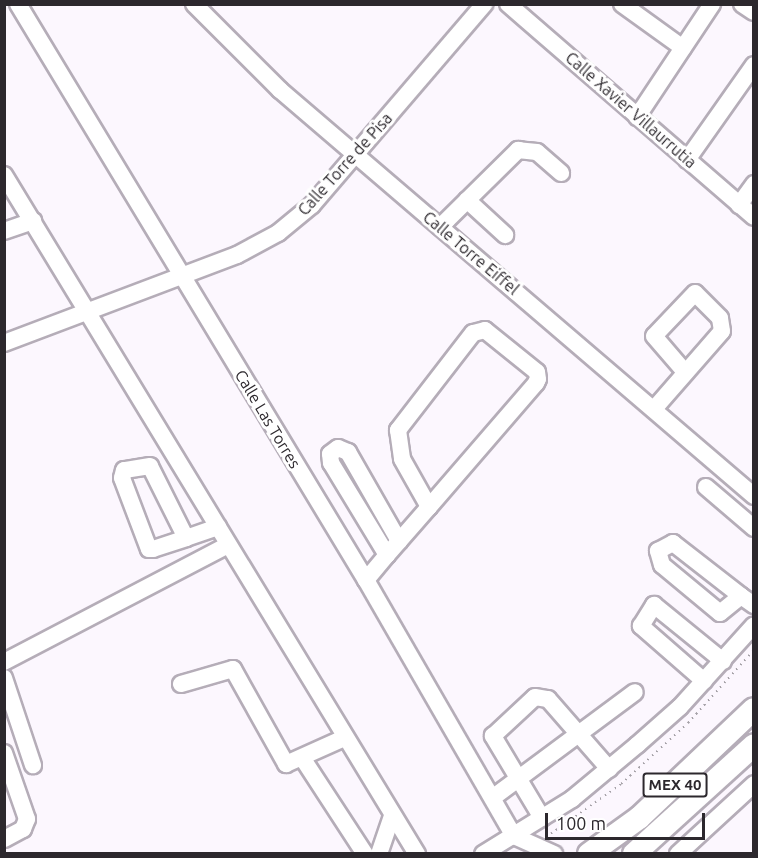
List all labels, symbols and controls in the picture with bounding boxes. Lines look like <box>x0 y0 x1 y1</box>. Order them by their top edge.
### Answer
street label: Calle Xavier Villaurrutia <box>562 48 700 172</box>
street label: Calle Torre de Pisa <box>294 109 396 219</box>
street label: Calle Torre Eiffel <box>419 207 523 299</box>
street label: Calle Las Torres <box>231 366 305 472</box>
road number: MEX 40 <box>642 773 708 797</box>
scale bar <box>548 801 708 839</box>
text: 100 m <box>556 813 606 833</box>

